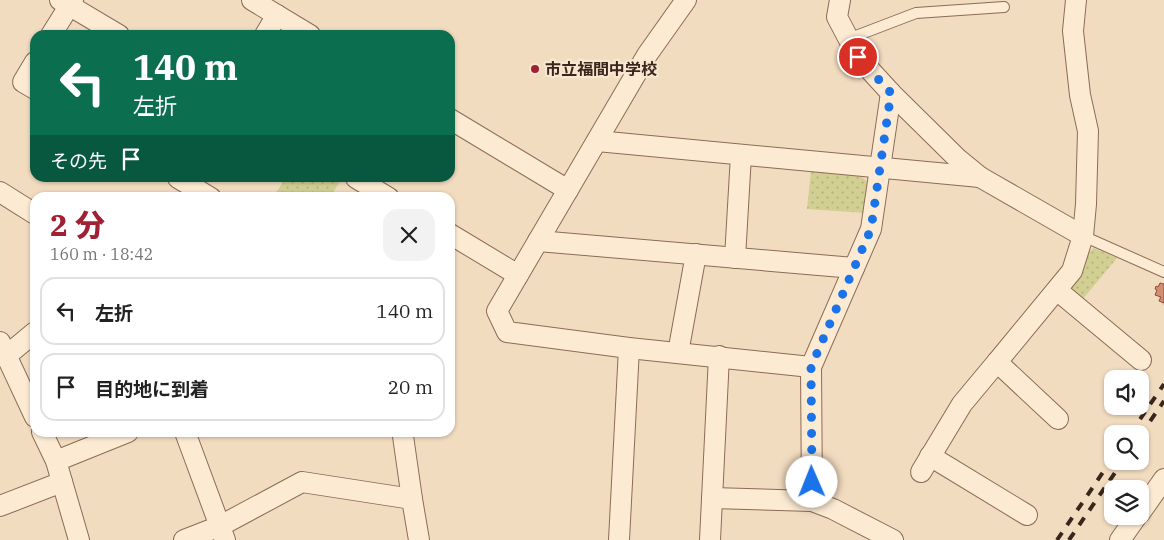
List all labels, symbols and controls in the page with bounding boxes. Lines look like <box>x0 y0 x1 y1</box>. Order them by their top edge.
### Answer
pin <box>837 36 879 78</box>
icon: arrive <box>844 43 872 71</box>
text: 140 m <box>133 44 238 90</box>
icon: left <box>50 50 115 115</box>
place label: 市立福間中学校 <box>545 59 657 79</box>
marker: 市立福間中学校 <box>529 63 541 75</box>
text: 左折 <box>133 91 177 120</box>
icon: arrive <box>117 145 145 173</box>
text: その先 <box>50 149 107 173</box>
text: 2 分 <box>50 205 105 244</box>
button: close <box>383 209 435 261</box>
text: 160 m · 18:42 <box>50 244 153 264</box>
icon: left <box>52 297 80 325</box>
text: 140 m <box>376 299 433 323</box>
text: 左折 <box>95 301 133 325</box>
map controls <box>1104 370 1149 525</box>
button: sound <box>1104 370 1149 415</box>
icon: arrive <box>52 373 80 401</box>
text: 20 m <box>388 375 433 399</box>
text: 目的地に到着 <box>95 377 209 401</box>
button: search <box>1104 425 1149 470</box>
position arrow <box>785 455 837 507</box>
button: layers <box>1104 480 1149 525</box>

